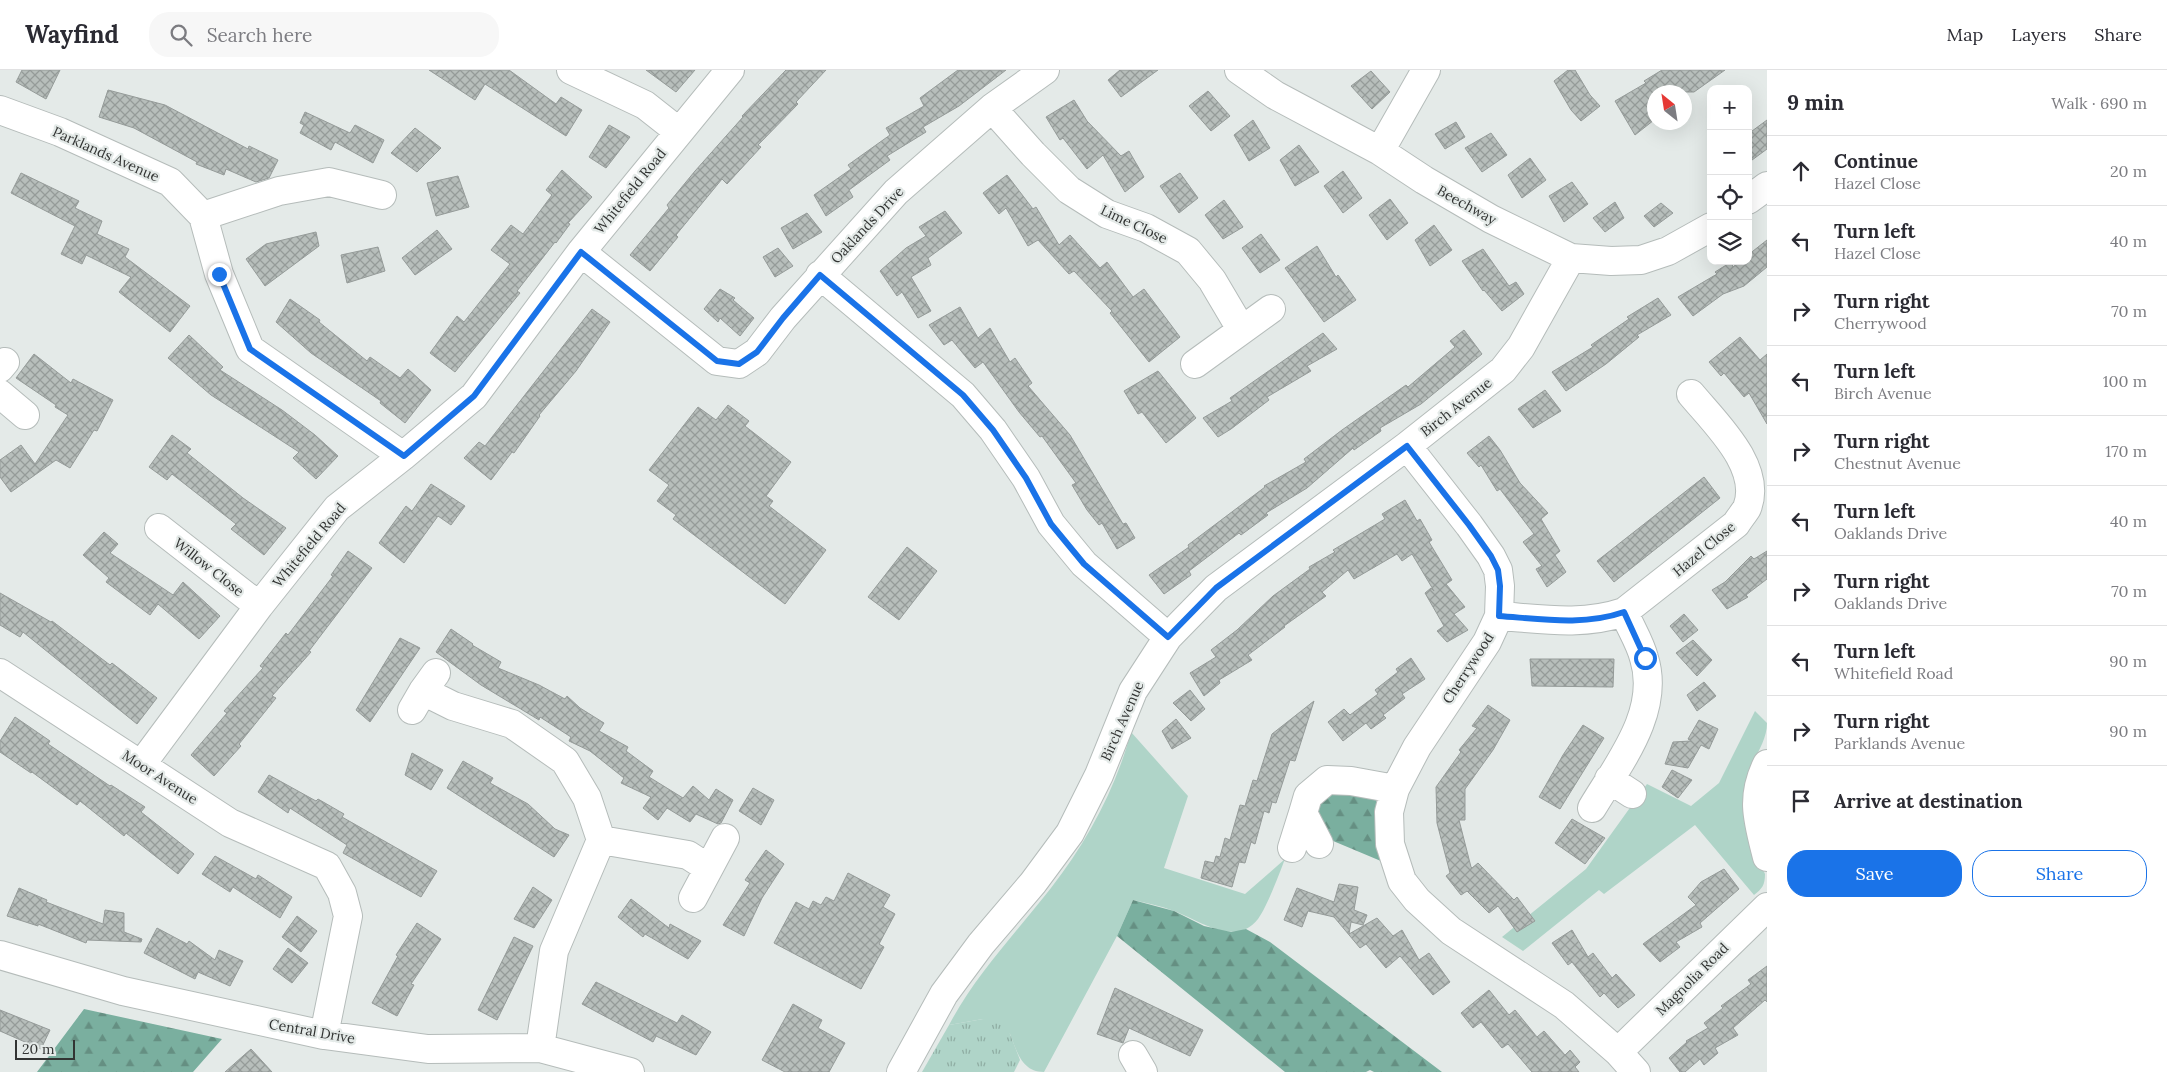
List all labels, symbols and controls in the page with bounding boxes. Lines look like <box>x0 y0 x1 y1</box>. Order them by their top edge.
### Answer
search box <box>149 12 499 57</box>
text: Wayfind <box>25 19 119 50</box>
icon: search <box>167 21 195 49</box>
text: Search here <box>207 23 312 47</box>
text: Map <box>1947 23 1983 46</box>
text: Layers <box>2011 23 2066 46</box>
text: Share <box>2094 23 2142 46</box>
north arrow <box>1647 85 1692 130</box>
map controls <box>1707 85 1752 265</box>
button: + <box>1707 85 1752 130</box>
text: 9 min <box>1787 89 1844 116</box>
text: Walk · 690 m <box>2051 93 2147 113</box>
street label: Parklands Avenue <box>50 122 162 186</box>
button: − <box>1707 130 1752 175</box>
street label: Whitefield Road <box>590 145 670 237</box>
text: Continue <box>1834 149 1918 173</box>
icon: ahead <box>1787 157 1815 185</box>
text: 20 m <box>2110 161 2147 181</box>
text: Hazel Close <box>1834 173 1921 193</box>
button: locate <box>1707 175 1752 220</box>
street label: Beechway <box>1434 181 1500 229</box>
street label: Oaklands Drive <box>827 182 908 267</box>
street label: Lime Close <box>1098 201 1171 247</box>
text: Turn left <box>1834 219 1915 243</box>
button: layers <box>1707 220 1752 265</box>
icon: left <box>1787 227 1815 255</box>
text: 40 m <box>2110 231 2147 251</box>
text: Hazel Close <box>1834 243 1921 263</box>
route end <box>208 263 231 286</box>
text: Turn right <box>1834 289 1930 313</box>
icon: right <box>1787 297 1815 325</box>
text: 70 m <box>2111 301 2147 321</box>
text: Cherrywood <box>1834 313 1927 333</box>
text: Turn left <box>1834 359 1915 383</box>
icon: left <box>1787 367 1815 395</box>
text: 100 m <box>2103 371 2147 391</box>
street label: Birch Avenue <box>1417 373 1496 440</box>
text: Birch Avenue <box>1834 383 1932 403</box>
text: Turn right <box>1834 429 1930 453</box>
icon: right <box>1787 437 1815 465</box>
text: 170 m <box>2105 441 2147 461</box>
text: Chestnut Avenue <box>1834 453 1961 473</box>
street label: Whitefield Road <box>269 499 349 591</box>
text: Turn left <box>1834 499 1915 523</box>
icon: left <box>1787 507 1815 535</box>
text: 40 m <box>2110 511 2147 531</box>
street label: Hazel Close <box>1669 517 1739 580</box>
text: Oaklands Drive <box>1834 523 1947 543</box>
street label: Willow Close <box>170 534 248 600</box>
text: Turn right <box>1834 569 1930 593</box>
icon: right <box>1787 577 1815 605</box>
text: 70 m <box>2111 581 2147 601</box>
text: Oaklands Drive <box>1834 593 1947 613</box>
street label: Cherrywood <box>1438 629 1498 707</box>
text: Turn left <box>1834 639 1915 663</box>
route start <box>1634 647 1657 670</box>
icon: left <box>1787 647 1815 675</box>
text: 90 m <box>2109 651 2147 671</box>
text: Whitefield Road <box>1834 663 1953 683</box>
street label: Birch Avenue <box>1096 678 1148 764</box>
text: Turn right <box>1834 709 1930 733</box>
icon: right <box>1787 717 1815 745</box>
text: 90 m <box>2109 721 2147 741</box>
text: Parklands Avenue <box>1834 733 1965 753</box>
street label: Moor Avenue <box>119 746 201 808</box>
icon: arrive <box>1787 787 1815 815</box>
text: Arrive at destination <box>1834 789 2023 813</box>
button: Save <box>1787 850 1962 897</box>
button: Share <box>1972 850 2147 897</box>
street label: Magnolia Road <box>1652 939 1732 1019</box>
street label: Central Drive <box>268 1015 357 1047</box>
scale bar <box>15 1037 75 1060</box>
text: 20 m <box>22 1040 54 1058</box>

